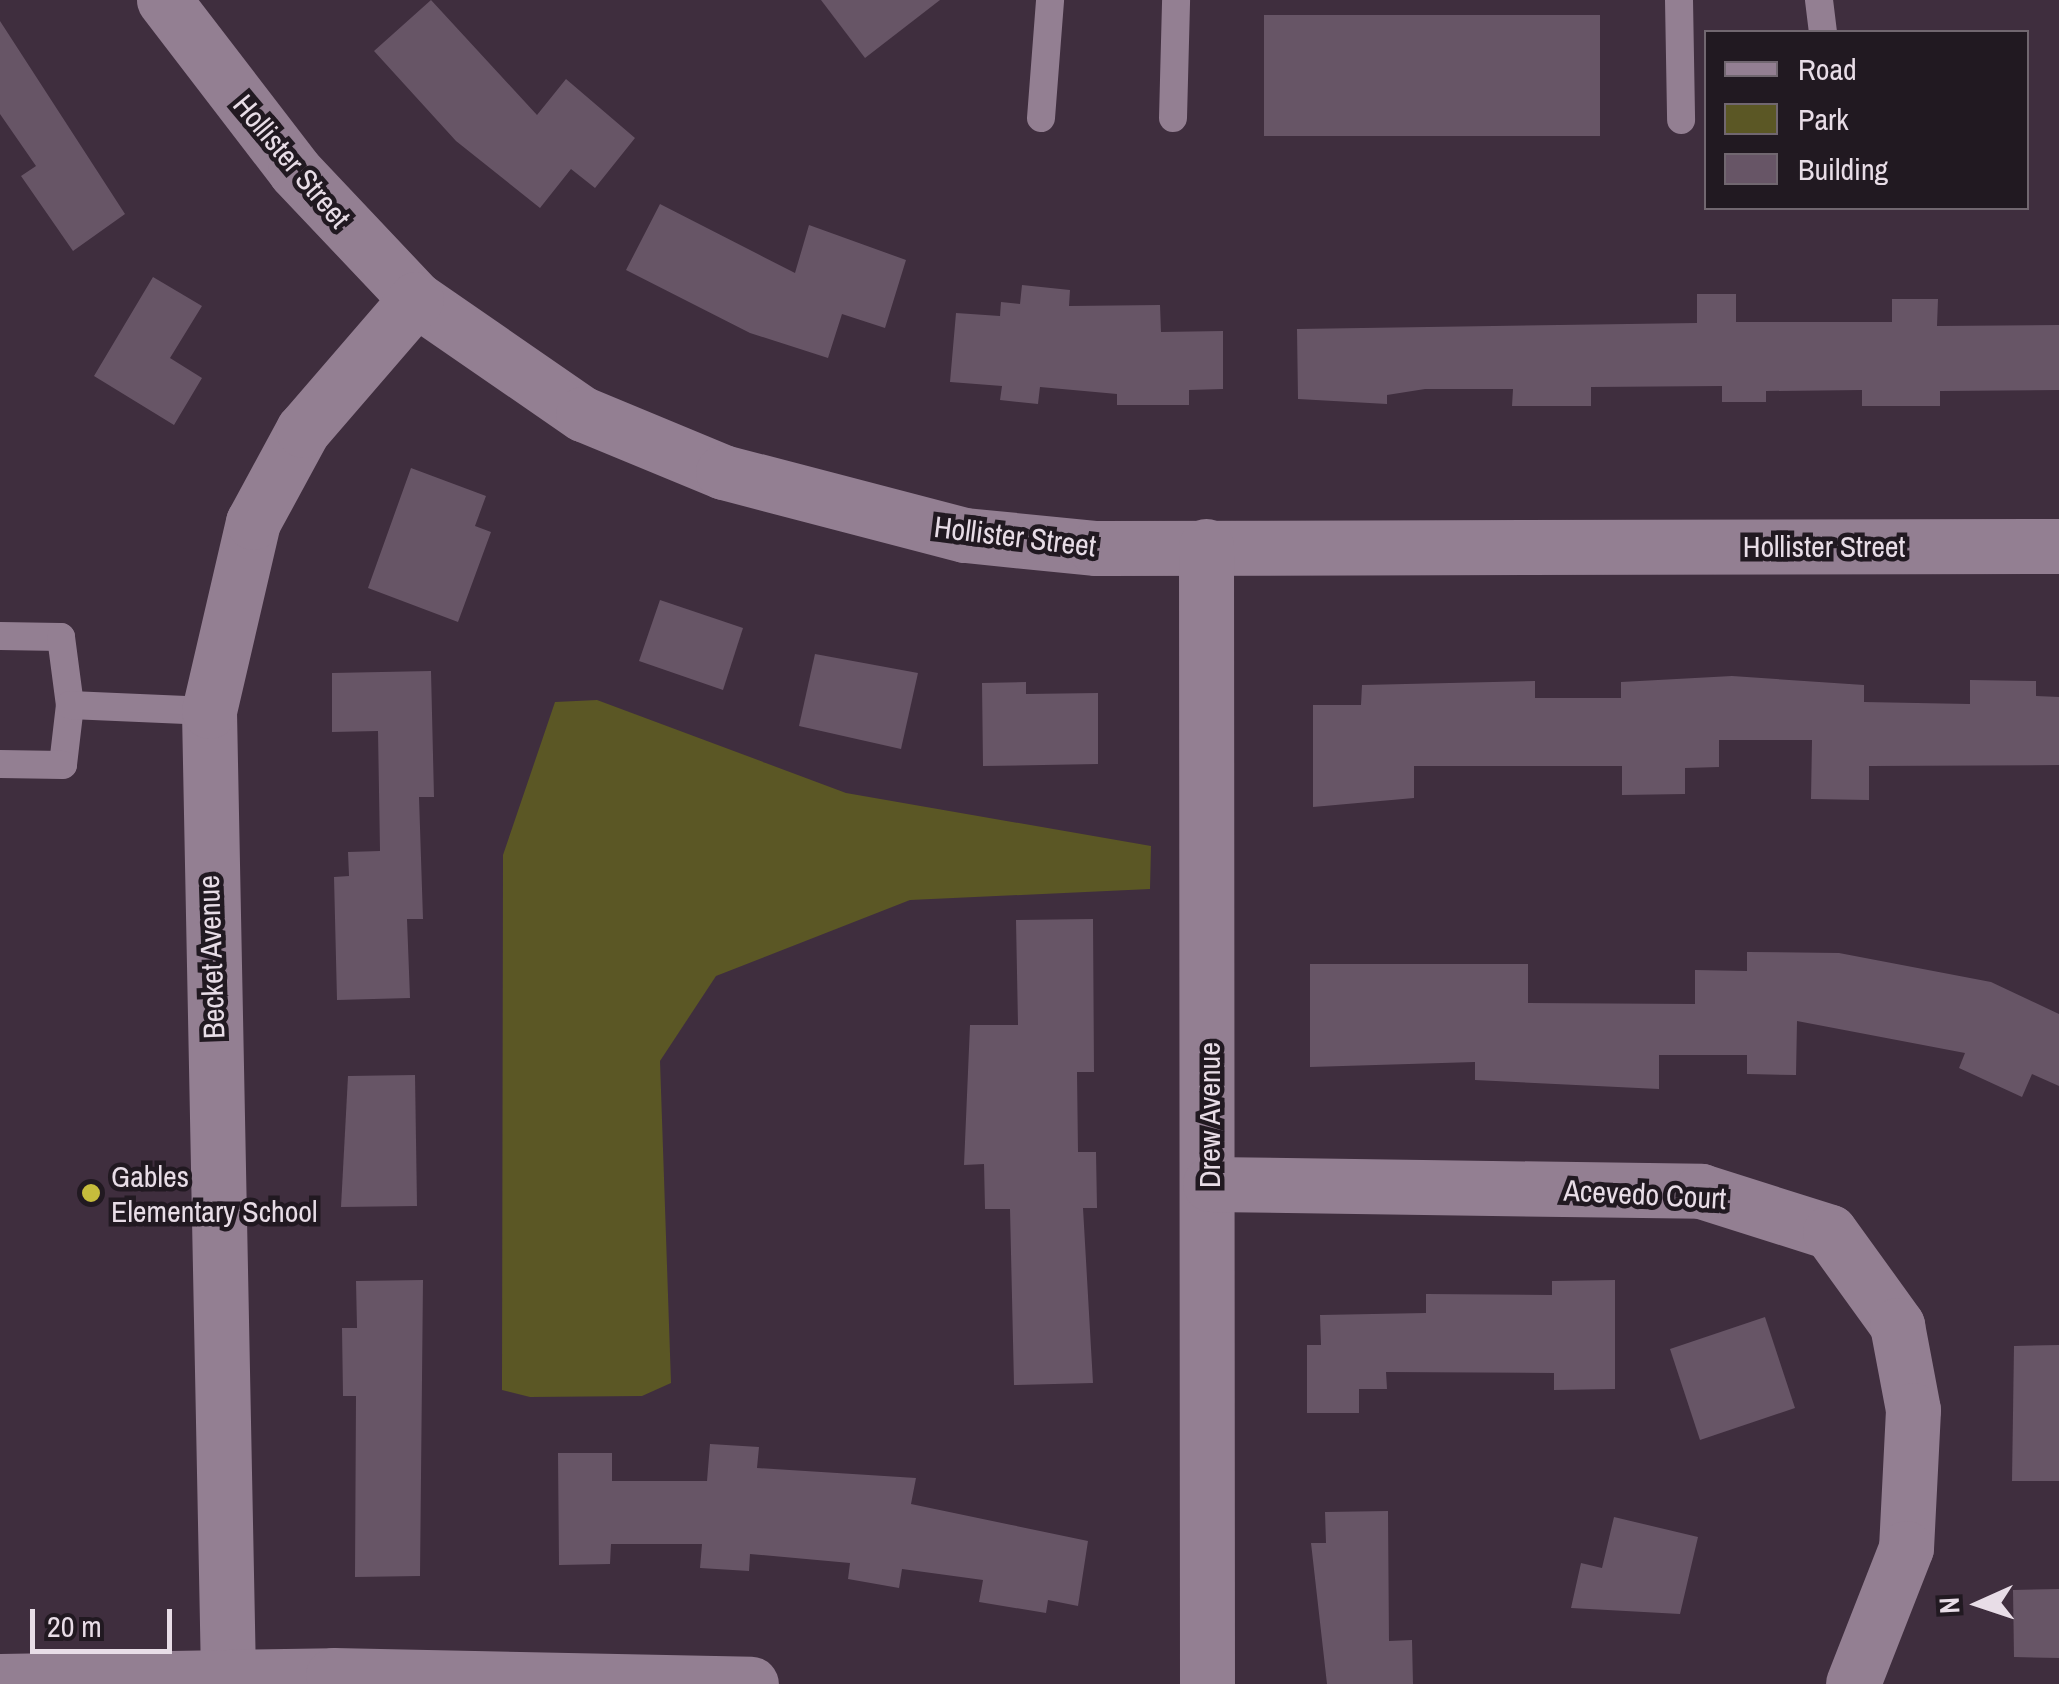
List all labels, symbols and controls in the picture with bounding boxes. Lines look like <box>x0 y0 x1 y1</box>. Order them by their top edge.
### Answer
legend <box>1704 30 2029 210</box>
text: Road <box>1798 49 1857 89</box>
street label: Hollister Street <box>226 87 358 235</box>
text: Park <box>1798 99 1849 139</box>
text: Building <box>1798 149 1888 189</box>
street label: Hollister Street <box>932 508 1098 564</box>
street label: Hollister Street <box>1743 528 1905 564</box>
street label: Becket Avenue <box>190 874 232 1040</box>
street label: Drew Avenue <box>1191 1041 1227 1189</box>
place label: Gables Elementary School <box>111 1158 317 1228</box>
street label: Acevedo Court <box>1563 1172 1727 1216</box>
marker: Gables Elementary School <box>80 1182 102 1204</box>
north arrow <box>1929 1554 2029 1654</box>
scale bar <box>35 1589 178 1651</box>
text: N <box>1930 1596 1968 1615</box>
text: 20 m <box>47 1606 102 1646</box>

